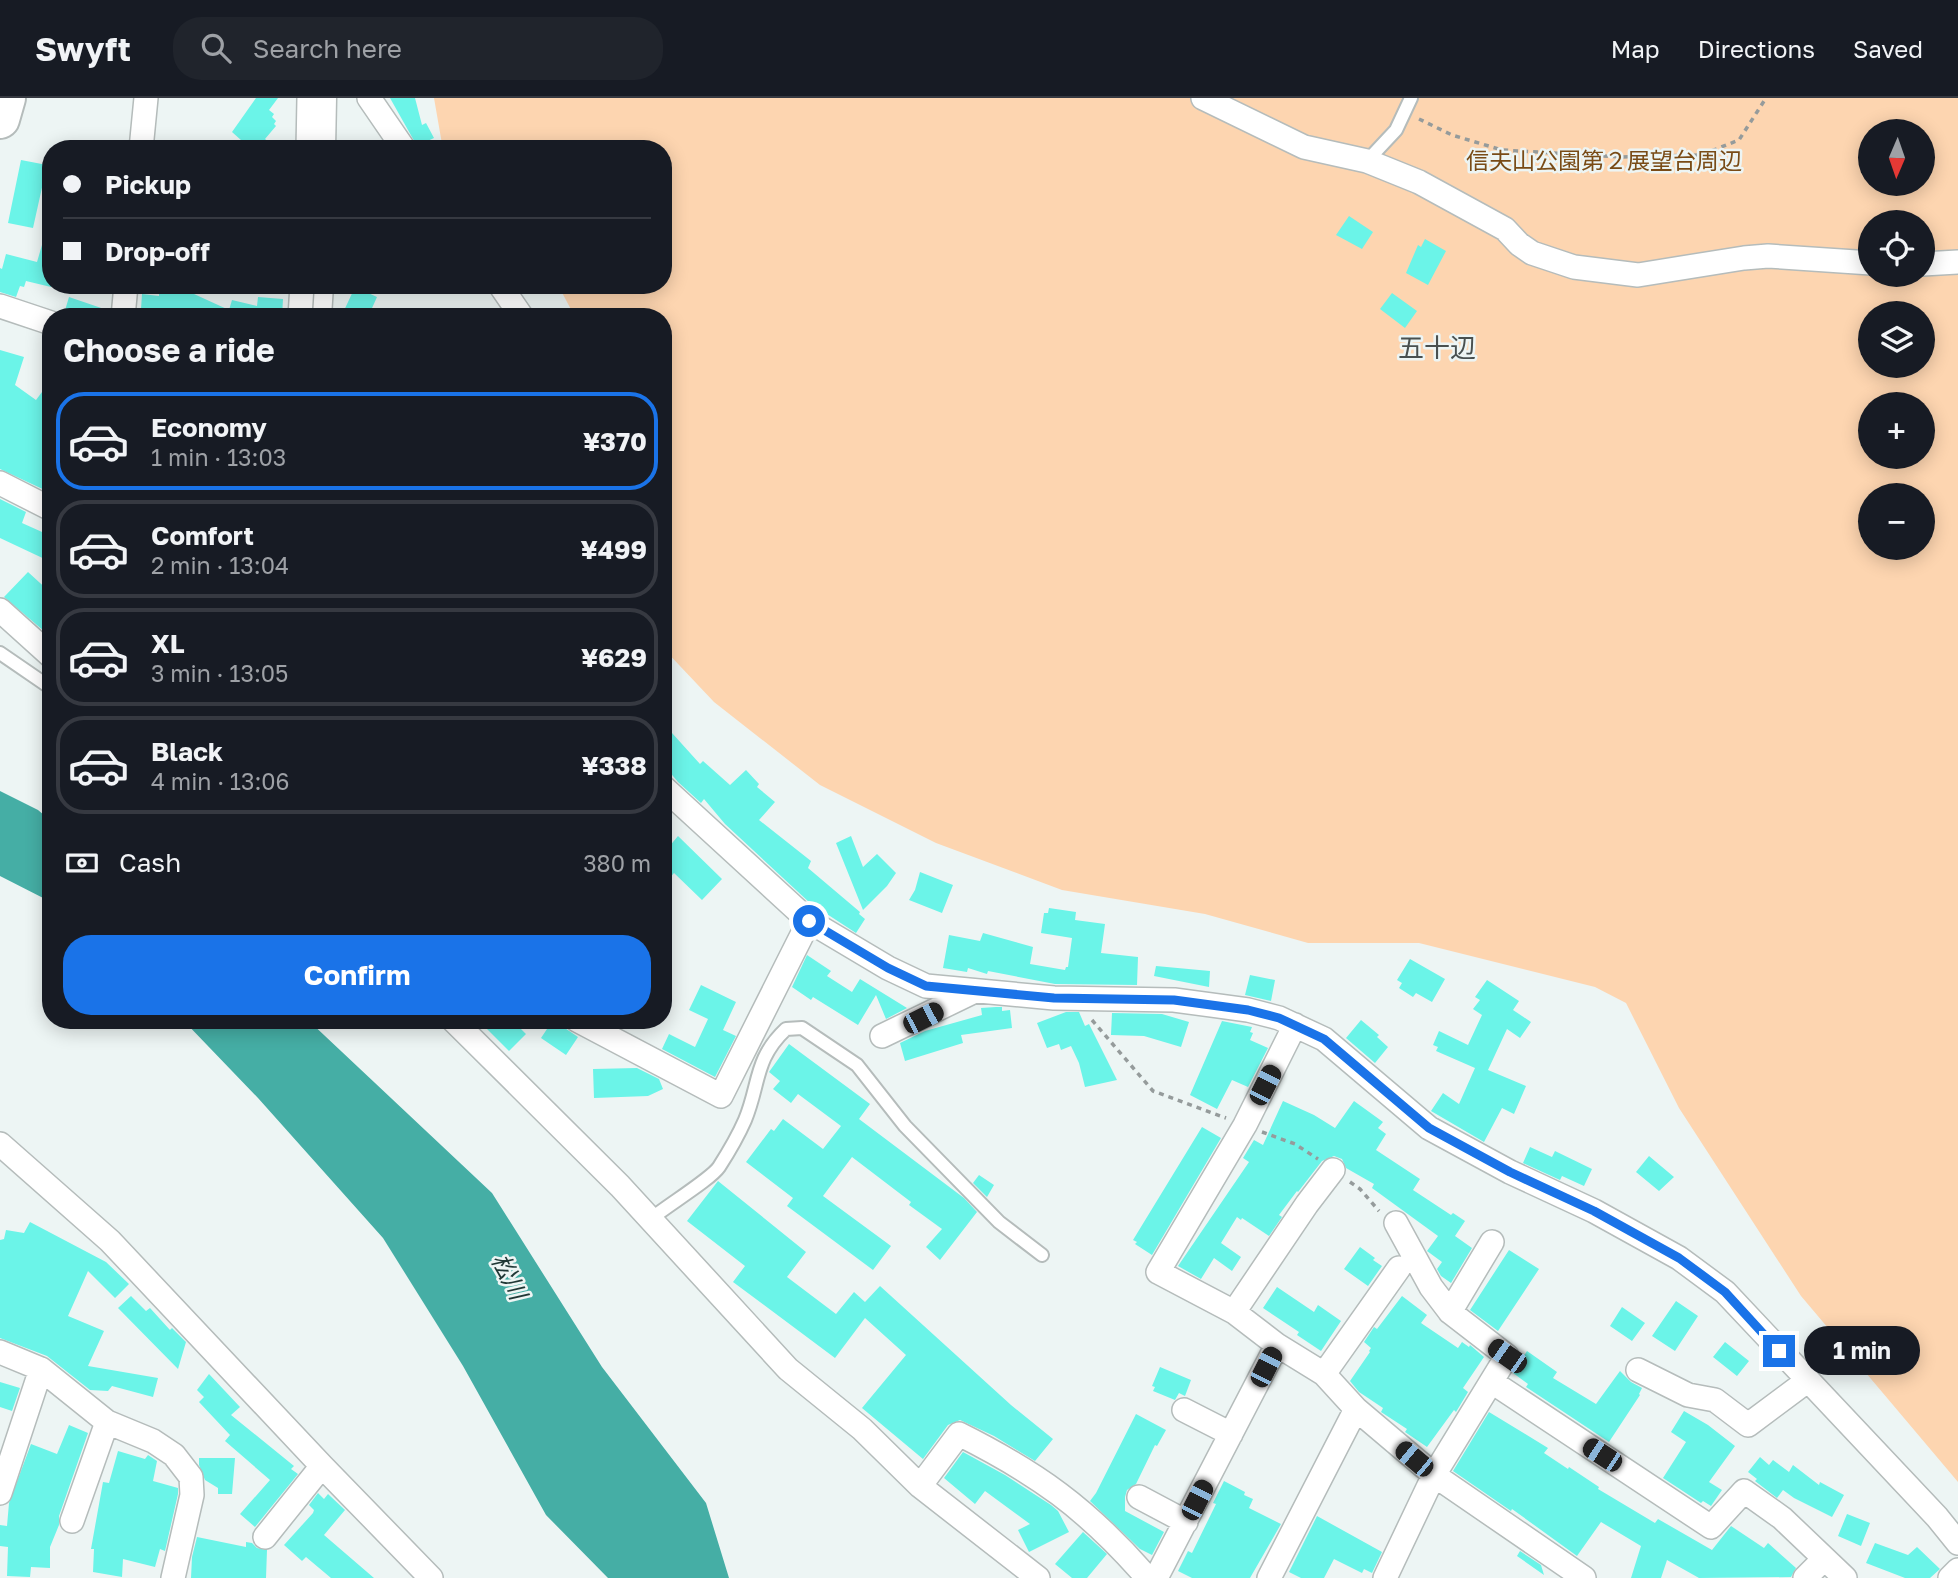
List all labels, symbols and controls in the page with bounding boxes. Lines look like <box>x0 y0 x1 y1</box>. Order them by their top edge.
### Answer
search box <box>173 17 663 80</box>
text: Swyft <box>35 29 131 68</box>
icon: search <box>197 29 235 67</box>
text: Search here <box>253 33 402 64</box>
text: Map <box>1611 34 1660 63</box>
text: Directions <box>1698 34 1815 63</box>
text: Saved <box>1853 34 1923 63</box>
north arrow <box>1858 119 1936 196</box>
map controls <box>1858 119 1935 560</box>
park label: 信夫山公園第２展望台周辺 <box>1466 146 1742 174</box>
text: Pickup <box>105 169 191 200</box>
button: locate <box>1858 210 1935 287</box>
text: Drop-off <box>105 236 210 267</box>
button: layers <box>1858 301 1935 378</box>
text: Choose a ride <box>63 331 275 369</box>
district label: 五十辺 <box>1398 332 1476 363</box>
button: + <box>1858 392 1935 469</box>
icon: car <box>67 410 130 473</box>
text: Economy <box>151 412 267 443</box>
text: ¥370 <box>583 426 647 457</box>
text: 1 min · 13:03 <box>151 443 286 471</box>
button: − <box>1858 483 1935 560</box>
icon: car <box>67 518 130 581</box>
text: Comfort <box>151 520 254 551</box>
text: ¥499 <box>581 534 647 565</box>
text: 2 min · 13:04 <box>151 551 289 579</box>
icon: car <box>67 626 130 689</box>
text: XL <box>151 628 185 659</box>
text: ¥629 <box>581 642 647 673</box>
text: 3 min · 13:05 <box>151 659 288 687</box>
icon: car <box>67 734 130 797</box>
text: Black <box>151 736 223 767</box>
text: ¥338 <box>581 750 647 781</box>
text: 4 min · 13:06 <box>151 767 290 795</box>
icon: cash <box>63 844 101 882</box>
text: Cash <box>119 847 181 878</box>
text: 380 m <box>583 849 651 877</box>
route start <box>793 905 825 937</box>
button: Confirm <box>63 935 651 1015</box>
car <box>900 999 947 1037</box>
car <box>1247 1062 1284 1108</box>
water label: 松川 <box>486 1248 535 1307</box>
callout: 1 min <box>1803 1326 1919 1376</box>
car <box>1484 1335 1531 1377</box>
route end <box>1763 1335 1795 1367</box>
text: 1 min <box>1833 1336 1891 1364</box>
car <box>1248 1344 1285 1390</box>
car <box>1579 1435 1626 1475</box>
car <box>1392 1437 1437 1481</box>
car <box>1179 1477 1216 1523</box>

